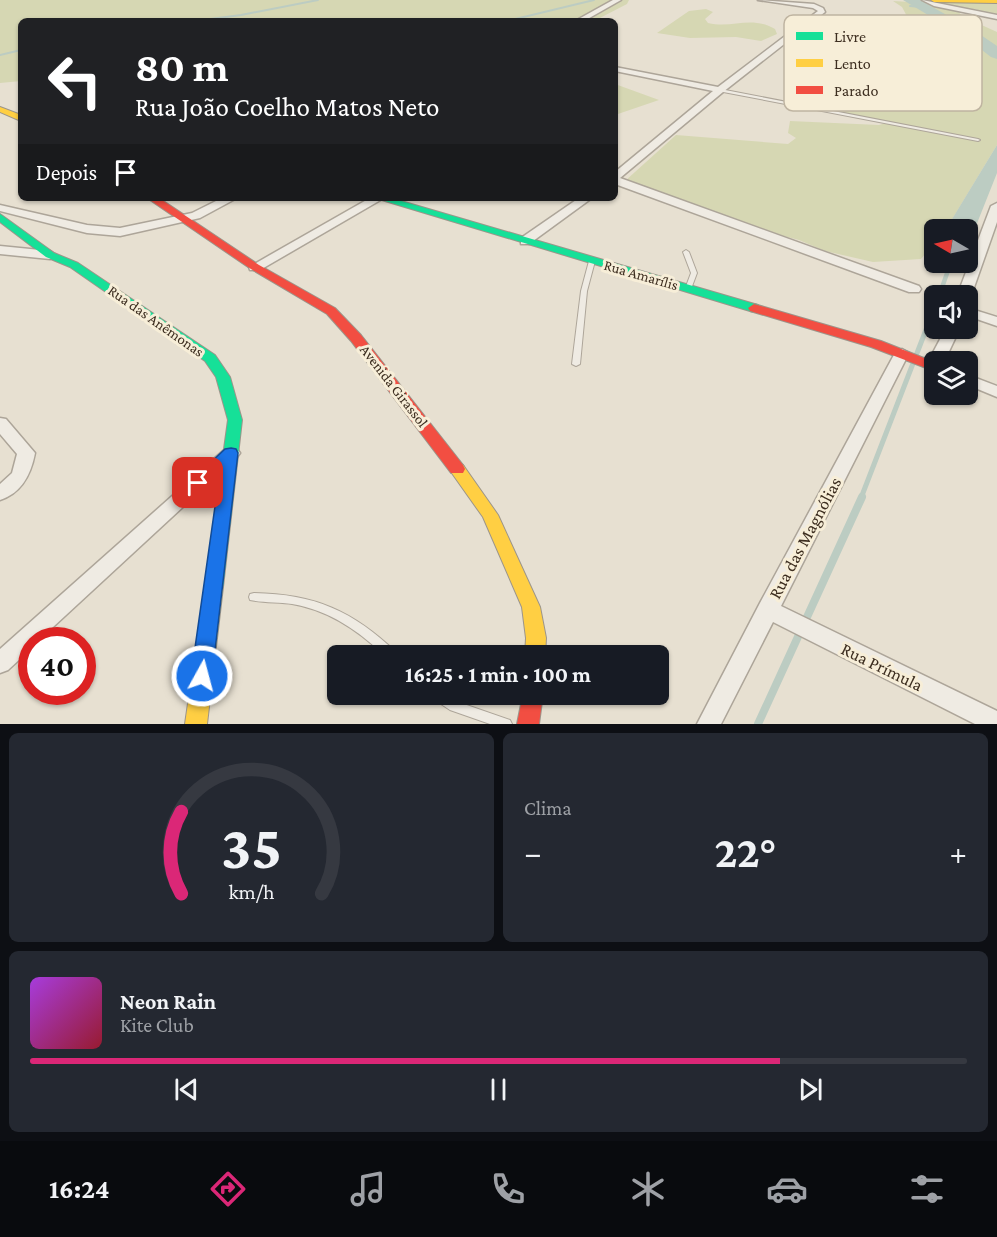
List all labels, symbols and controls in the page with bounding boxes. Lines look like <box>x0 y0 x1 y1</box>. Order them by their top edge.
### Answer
legend <box>784 15 982 111</box>
text: Livre <box>834 28 866 45</box>
icon: left <box>36 42 114 120</box>
text: 80 m <box>135 43 229 90</box>
text: Lento <box>834 55 871 72</box>
text: Parado <box>834 82 878 99</box>
text: Rua João Coelho Matos Neto <box>135 92 439 122</box>
icon: arrive <box>109 156 142 189</box>
text: Depois <box>36 160 97 185</box>
north arrow <box>924 219 978 273</box>
map controls <box>924 219 978 405</box>
street label: Rua Amarílis <box>602 257 680 293</box>
street label: Rua das Anêmonas <box>105 282 207 360</box>
button: sound <box>924 285 978 339</box>
street label: Avenida Girassol <box>357 342 431 430</box>
button: layers <box>924 351 978 405</box>
pin <box>172 457 223 508</box>
icon: arrive <box>181 466 214 499</box>
street label: Rua das Magnólias <box>765 474 845 602</box>
speed limit sign: 40 <box>18 627 96 705</box>
street label: Rua Prímula <box>838 639 926 695</box>
position arrow <box>170 644 234 708</box>
text: 16:25 · 1 min · 100 m <box>405 662 591 687</box>
text: Clima <box>524 797 572 819</box>
text: 35 <box>221 812 282 881</box>
text: 22° <box>715 827 776 877</box>
text: − <box>524 834 541 871</box>
text: + <box>950 834 967 871</box>
text: km/h <box>228 881 275 905</box>
text: Neon Rain <box>120 989 216 1014</box>
text: Kite Club <box>120 1014 194 1036</box>
icon: previous <box>170 1073 203 1106</box>
icon: pause <box>482 1073 515 1106</box>
icon: next <box>794 1073 827 1106</box>
icon: directions <box>207 1168 249 1210</box>
icon: music <box>347 1168 389 1210</box>
icon: phone <box>487 1168 529 1210</box>
icon: climate <box>627 1168 669 1210</box>
icon: car <box>766 1168 808 1210</box>
icon: filters <box>906 1168 948 1210</box>
text: 16:24 <box>49 1174 110 1204</box>

